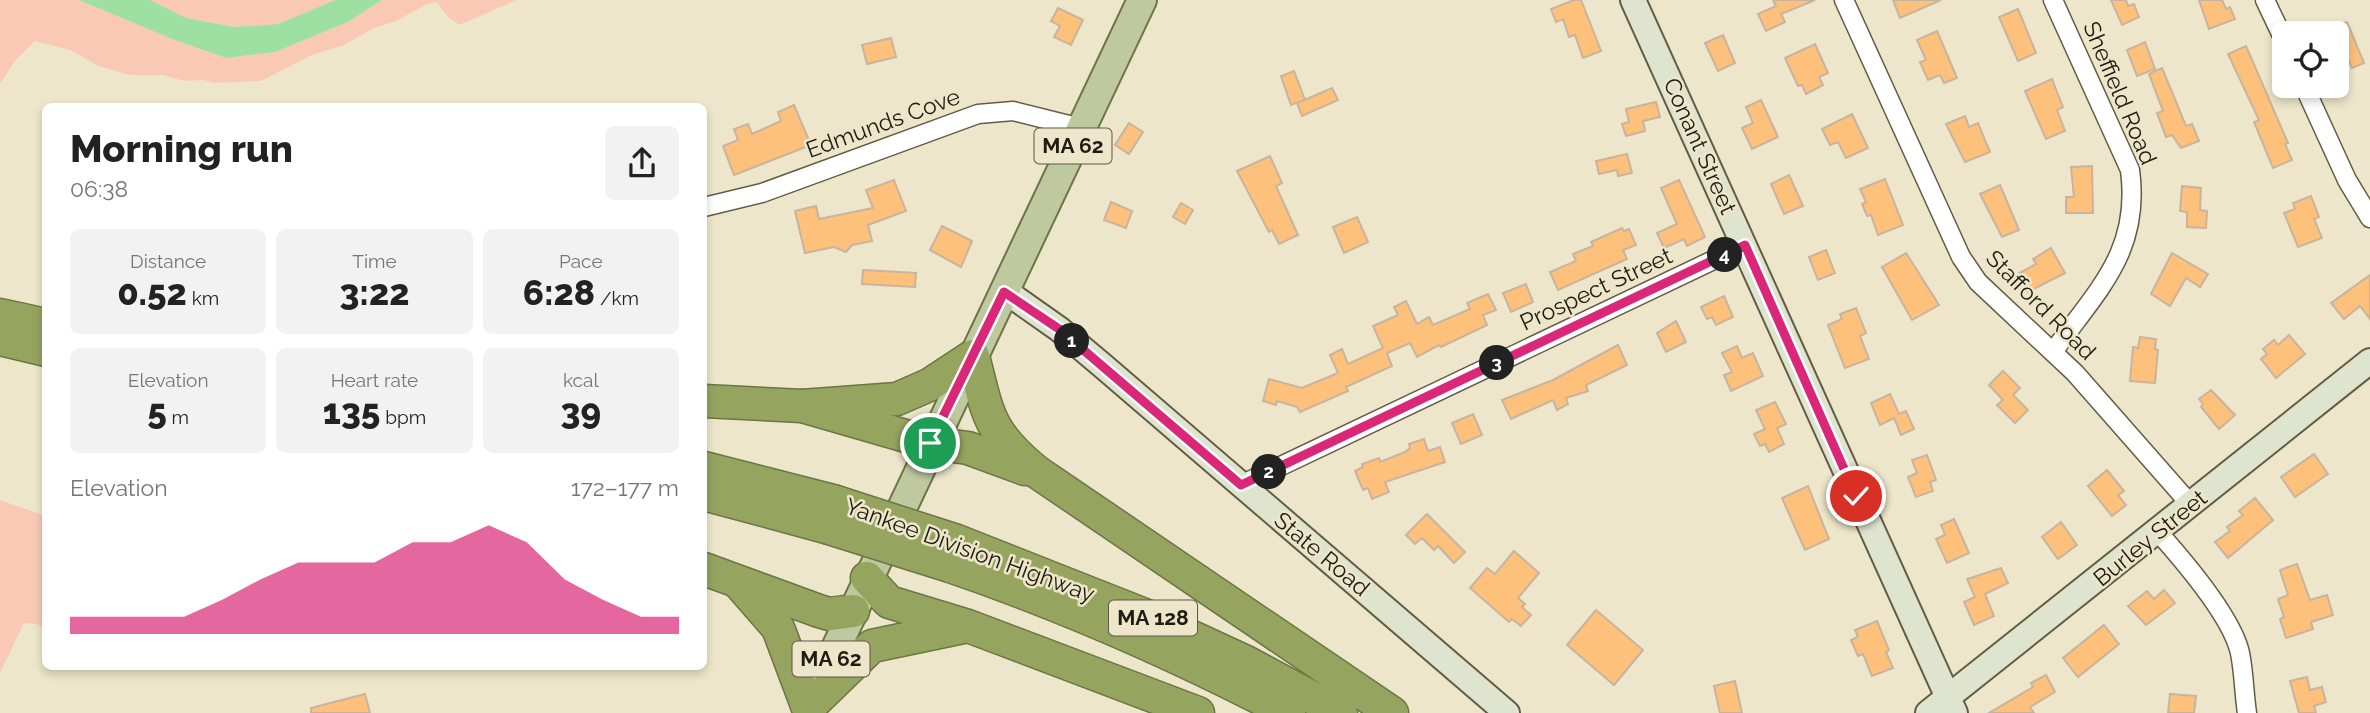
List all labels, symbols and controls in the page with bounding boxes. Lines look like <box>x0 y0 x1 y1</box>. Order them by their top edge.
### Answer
street label: Sheffield Road <box>2078 17 2163 168</box>
map controls <box>2272 21 2349 98</box>
button: locate <box>2272 21 2349 98</box>
street label: Conant Street <box>1658 74 1743 218</box>
street label: Edmunds Cove <box>802 82 963 163</box>
text: Morning run <box>70 126 293 171</box>
button: share <box>605 126 679 200</box>
road number: MA 62 <box>1034 128 1112 164</box>
text: 06:38 <box>70 175 128 202</box>
pin: 4 <box>1708 238 1742 272</box>
street label: Prospect Street <box>1516 241 1676 336</box>
text: 4 <box>1719 243 1730 265</box>
street label: Stafford Road <box>1981 244 2102 365</box>
text: Distance <box>130 250 206 272</box>
text: Time <box>352 250 397 272</box>
text: Pace <box>559 250 603 272</box>
text: 0.52 <box>117 272 187 313</box>
text: 3:22 <box>339 272 410 313</box>
text: 6:28 <box>523 272 595 313</box>
text: km <box>187 287 219 309</box>
text: /km <box>595 287 639 309</box>
pin: 1 <box>1054 324 1090 358</box>
text: 1 <box>1067 329 1076 351</box>
pin: 3 <box>1480 346 1514 380</box>
text: 3 <box>1491 351 1502 373</box>
text: Elevation <box>128 369 209 391</box>
text: Heart rate <box>331 369 418 391</box>
text: kcal <box>563 369 599 391</box>
text: 5 <box>147 391 167 432</box>
text: 135 <box>323 391 380 432</box>
text: 39 <box>561 391 601 432</box>
text: m <box>167 406 189 428</box>
text: bpm <box>380 406 426 428</box>
pin <box>900 413 960 473</box>
icon: arrive <box>911 424 949 462</box>
pin: 2 <box>1252 454 1286 490</box>
text: 2 <box>1263 460 1274 482</box>
pin <box>1826 466 1886 526</box>
text: Elevation <box>70 474 168 501</box>
text: 172–177 m <box>571 474 679 501</box>
icon: check <box>1837 477 1875 515</box>
street label: Burley Street <box>2088 484 2212 592</box>
street label: Yankee Division Highway <box>842 492 1099 607</box>
street label: State Road <box>1269 506 1375 601</box>
road number: MA 128 <box>1109 600 1197 636</box>
road number: MA 62 <box>792 642 870 676</box>

